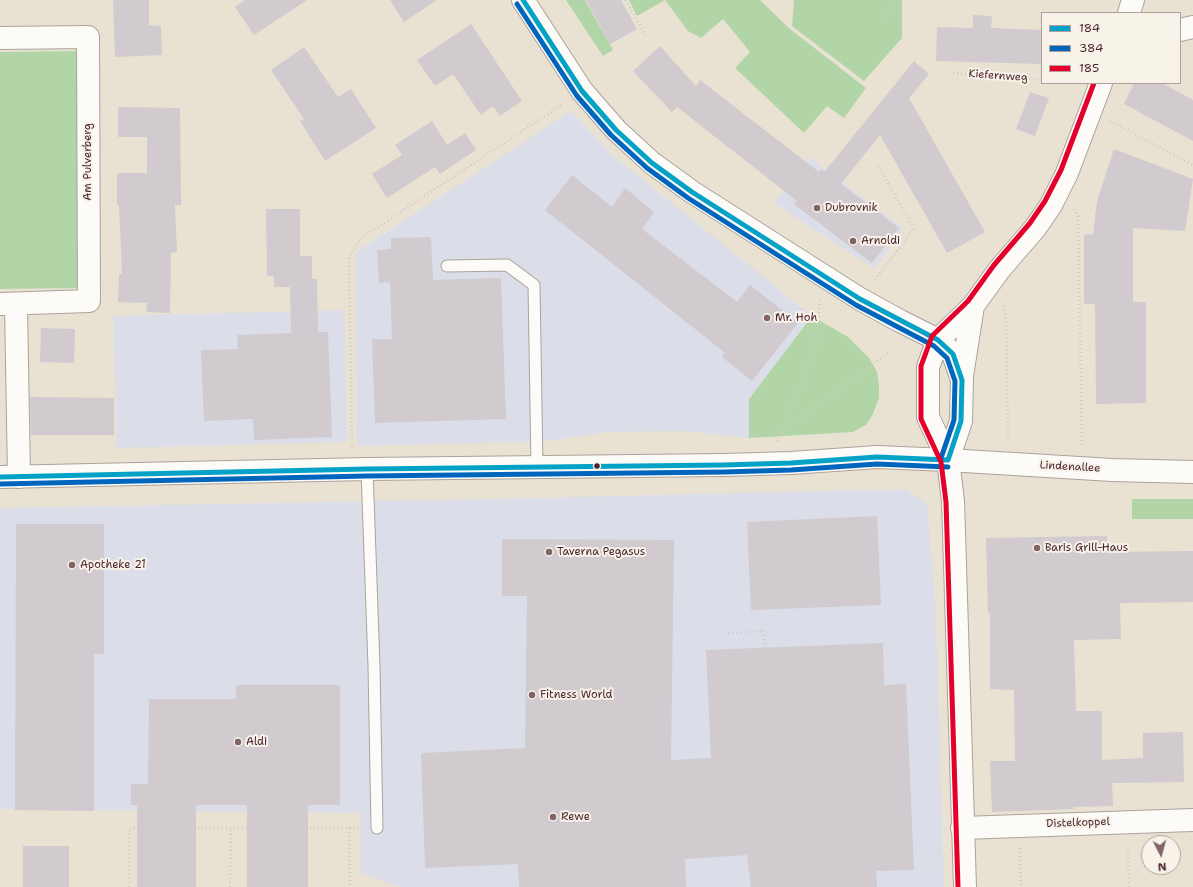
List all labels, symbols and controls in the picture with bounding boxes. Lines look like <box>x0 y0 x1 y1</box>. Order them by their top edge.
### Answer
legend <box>1041 12 1181 84</box>
text: 184 <box>1079 20 1100 36</box>
text: 384 <box>1079 40 1103 56</box>
text: 185 <box>1079 60 1099 76</box>
street label: Kiefernweg <box>968 67 1028 85</box>
street label: Am Pulverberg <box>81 123 95 201</box>
place label: Dubrovnik <box>825 201 878 215</box>
marker: Dubrovnik <box>812 203 822 213</box>
place label: Arnoldi <box>861 234 900 248</box>
marker: Arnoldi <box>848 236 858 246</box>
place label: Mr. Hoh <box>775 311 817 325</box>
marker: Mr. Hoh <box>762 313 772 323</box>
street label: Lindenallee <box>1039 459 1101 475</box>
unlabelled marker <box>592 461 602 471</box>
place label: Baris Grill-Haus <box>1045 541 1128 555</box>
marker: Baris Grill-Haus <box>1032 543 1042 553</box>
place label: Taverna Pegasus <box>557 545 645 559</box>
marker: Taverna Pegasus <box>544 547 554 557</box>
place label: Apotheke 21 <box>80 558 146 572</box>
marker: Apotheke 21 <box>67 560 77 570</box>
place label: Fitness World <box>540 688 613 702</box>
marker: Fitness World <box>527 690 537 700</box>
place label: Aldi <box>246 735 267 749</box>
marker: Aldi <box>233 737 243 747</box>
place label: Rewe <box>561 810 590 824</box>
marker: Rewe <box>548 812 558 822</box>
street label: Distelkoppel <box>1046 815 1110 831</box>
north arrow <box>1141 835 1181 875</box>
text: N <box>1157 859 1167 874</box>

